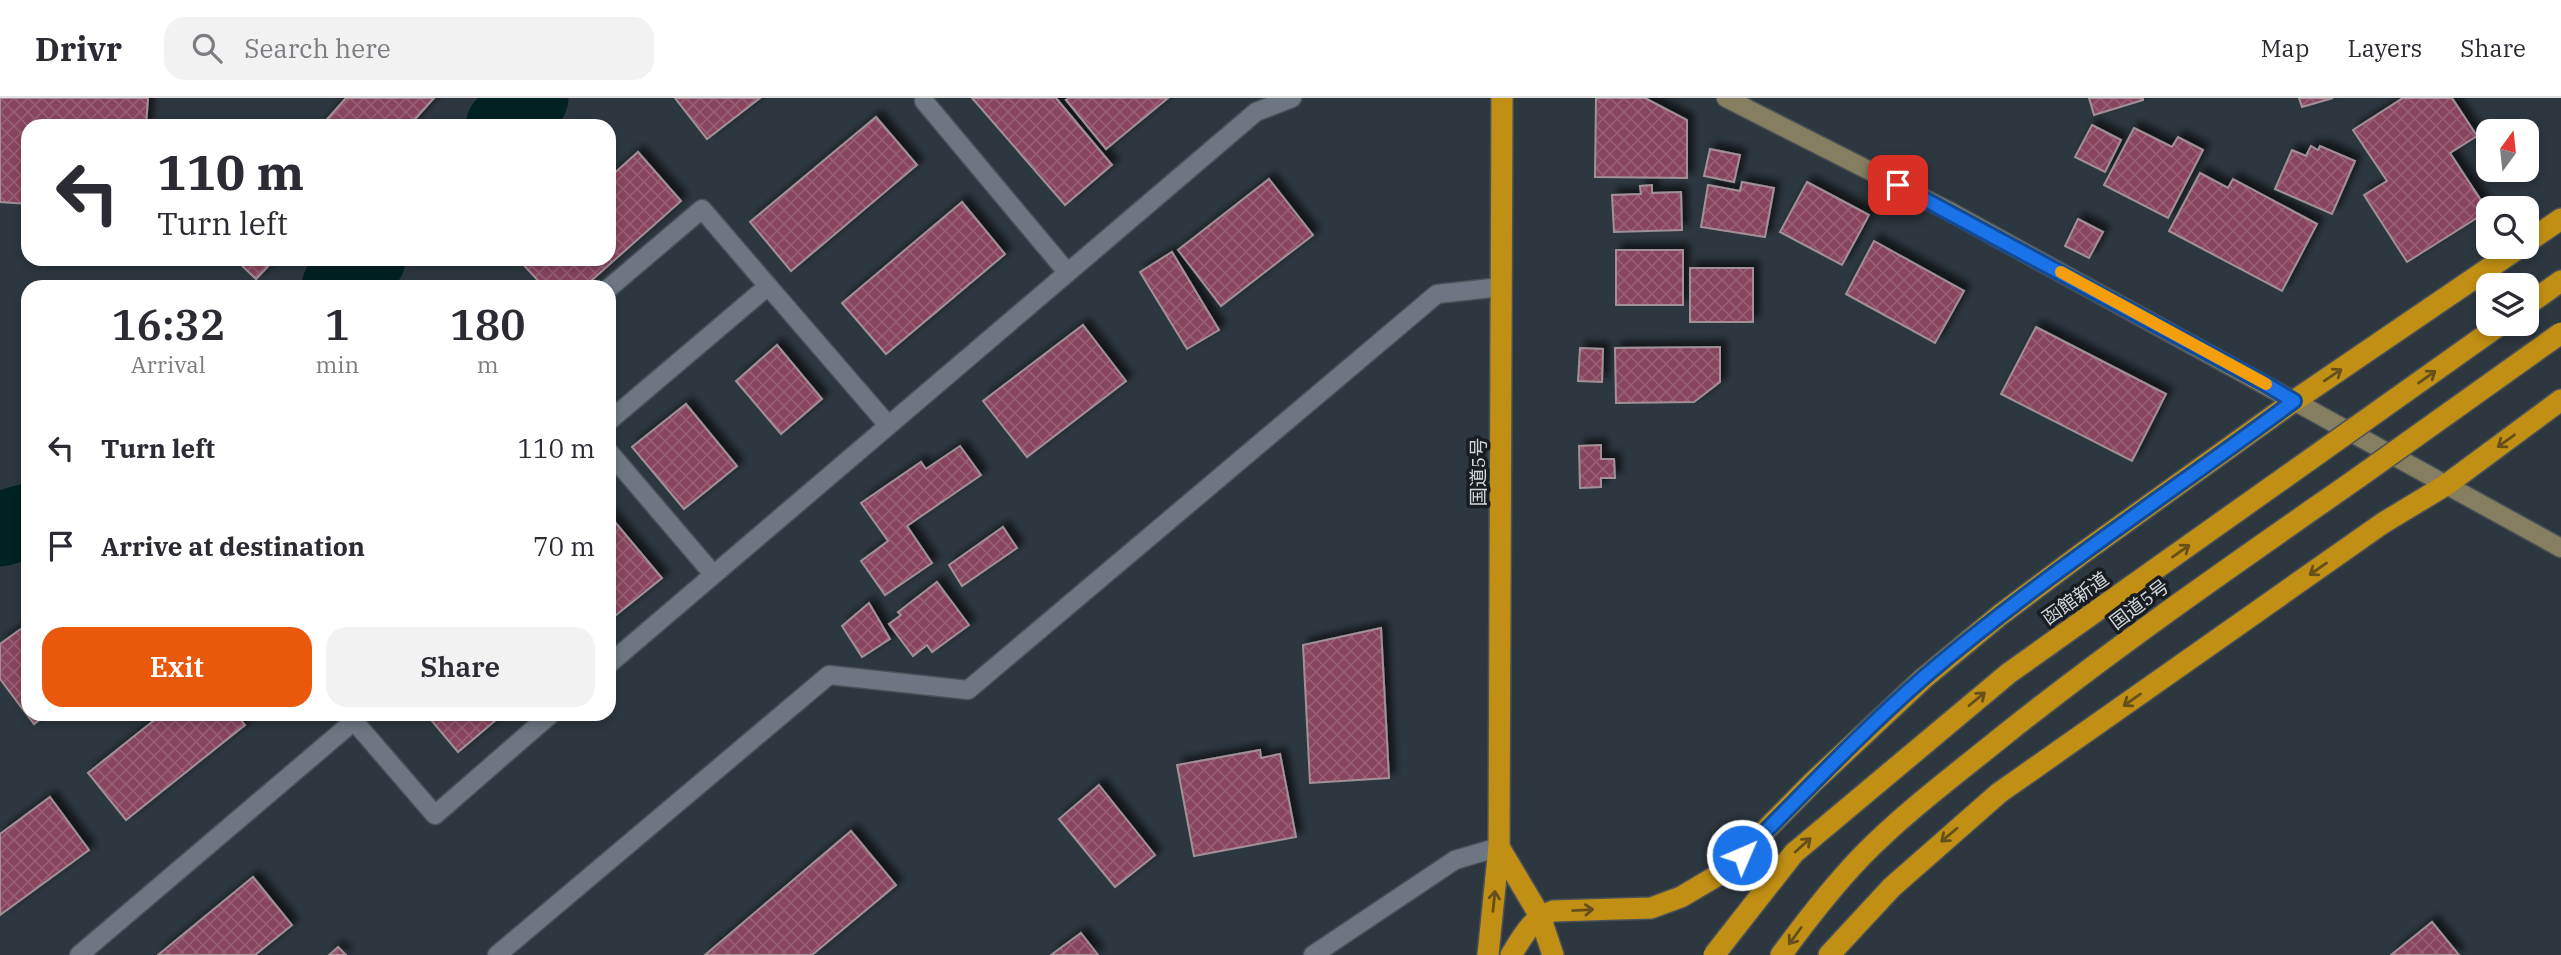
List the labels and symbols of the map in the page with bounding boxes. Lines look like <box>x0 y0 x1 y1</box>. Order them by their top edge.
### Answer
north arrow <box>2476 119 2539 182</box>
pin <box>1868 155 1928 215</box>
one-way arrow <box>2323 367 2342 382</box>
one-way arrow <box>2417 370 2436 385</box>
one-way arrow <box>2497 434 2516 448</box>
street label: 国道5号 <box>1466 438 1490 506</box>
one-way arrow <box>2171 544 2190 558</box>
one-way arrow <box>2309 562 2328 576</box>
street label: 函館新道 <box>2037 566 2113 630</box>
street label: 国道5号 <box>2104 574 2174 634</box>
one-way arrow <box>1968 691 1986 707</box>
one-way arrow <box>2123 693 2142 707</box>
position arrow <box>1705 818 1779 892</box>
one-way arrow <box>1941 827 1959 843</box>
one-way arrow <box>1794 837 1812 853</box>
one-way arrow <box>1487 890 1500 913</box>
one-way arrow <box>1571 904 1594 917</box>
one-way arrow <box>1788 926 1803 944</box>

